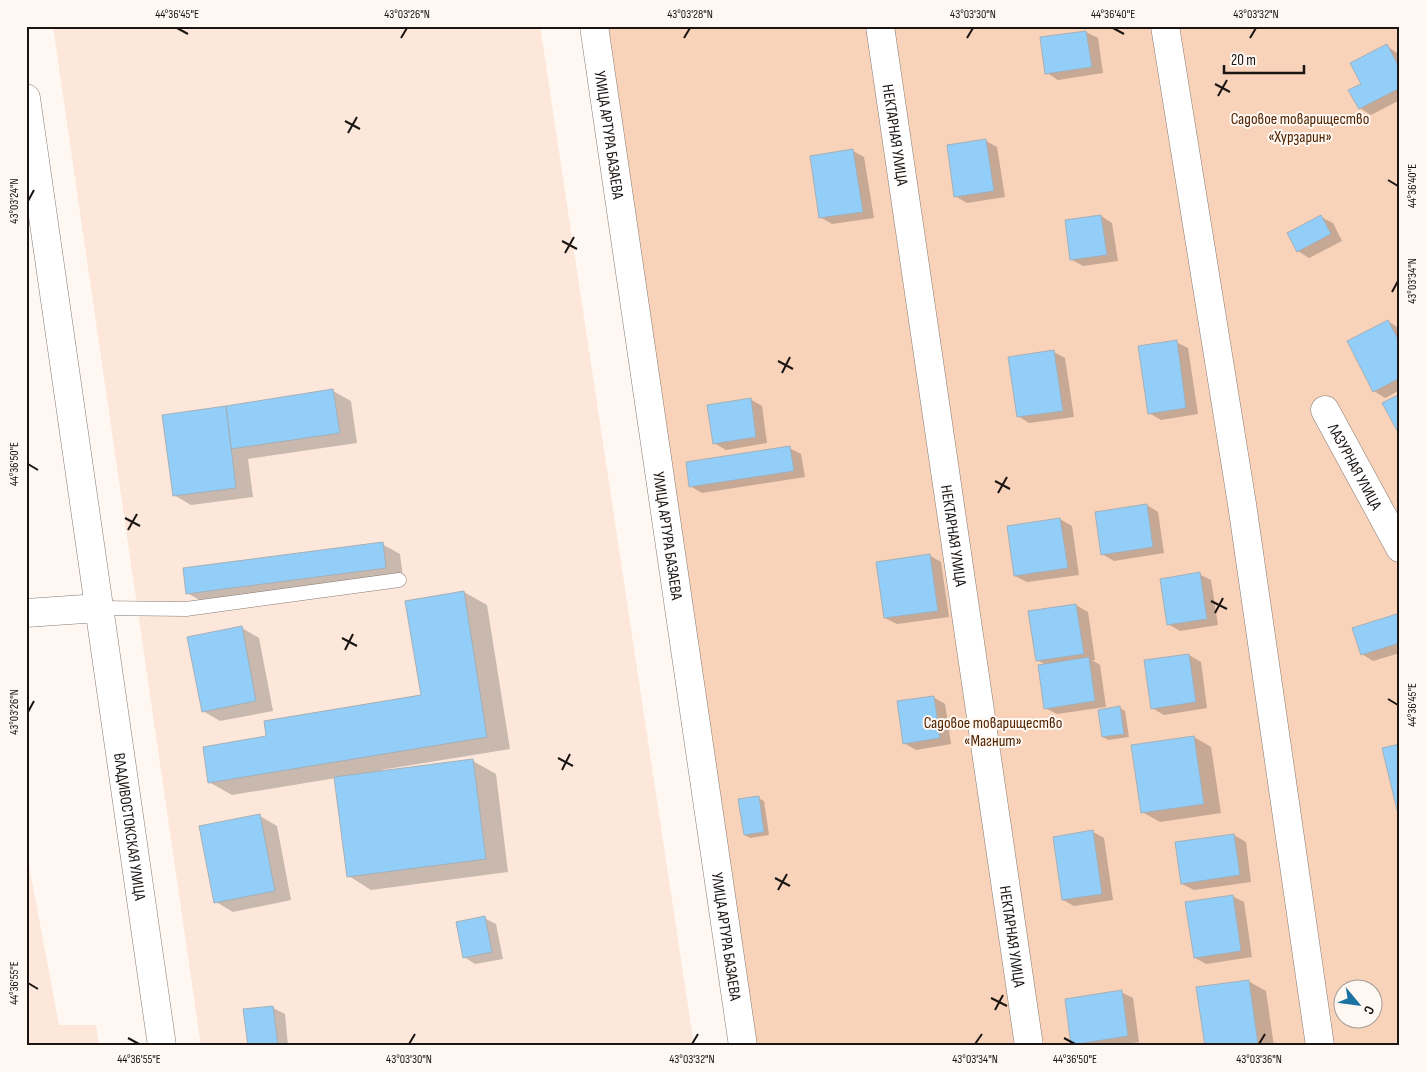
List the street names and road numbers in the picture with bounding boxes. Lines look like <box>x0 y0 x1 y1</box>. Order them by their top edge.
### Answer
street label: УЛИЦА АРТУРА БАЗАЕВА <box>590 70 627 201</box>
street label: НЕКТАРНАЯ УЛИЦА <box>878 83 911 187</box>
street label: ЛАЗУРНАЯ УЛИЦА <box>1323 420 1385 513</box>
street label: УЛИЦА АРТУРА БАЗАЕВА <box>648 470 686 601</box>
street label: НЕКТАРНАЯ УЛИЦА <box>936 484 970 588</box>
street label: ВЛАДИВОСТОКСКАЯ УЛИЦА <box>109 752 149 902</box>
street label: УЛИЦА АРТУРА БАЗАЕВА <box>707 871 744 1002</box>
street label: НЕКТАРНАЯ УЛИЦА <box>995 885 1028 989</box>

